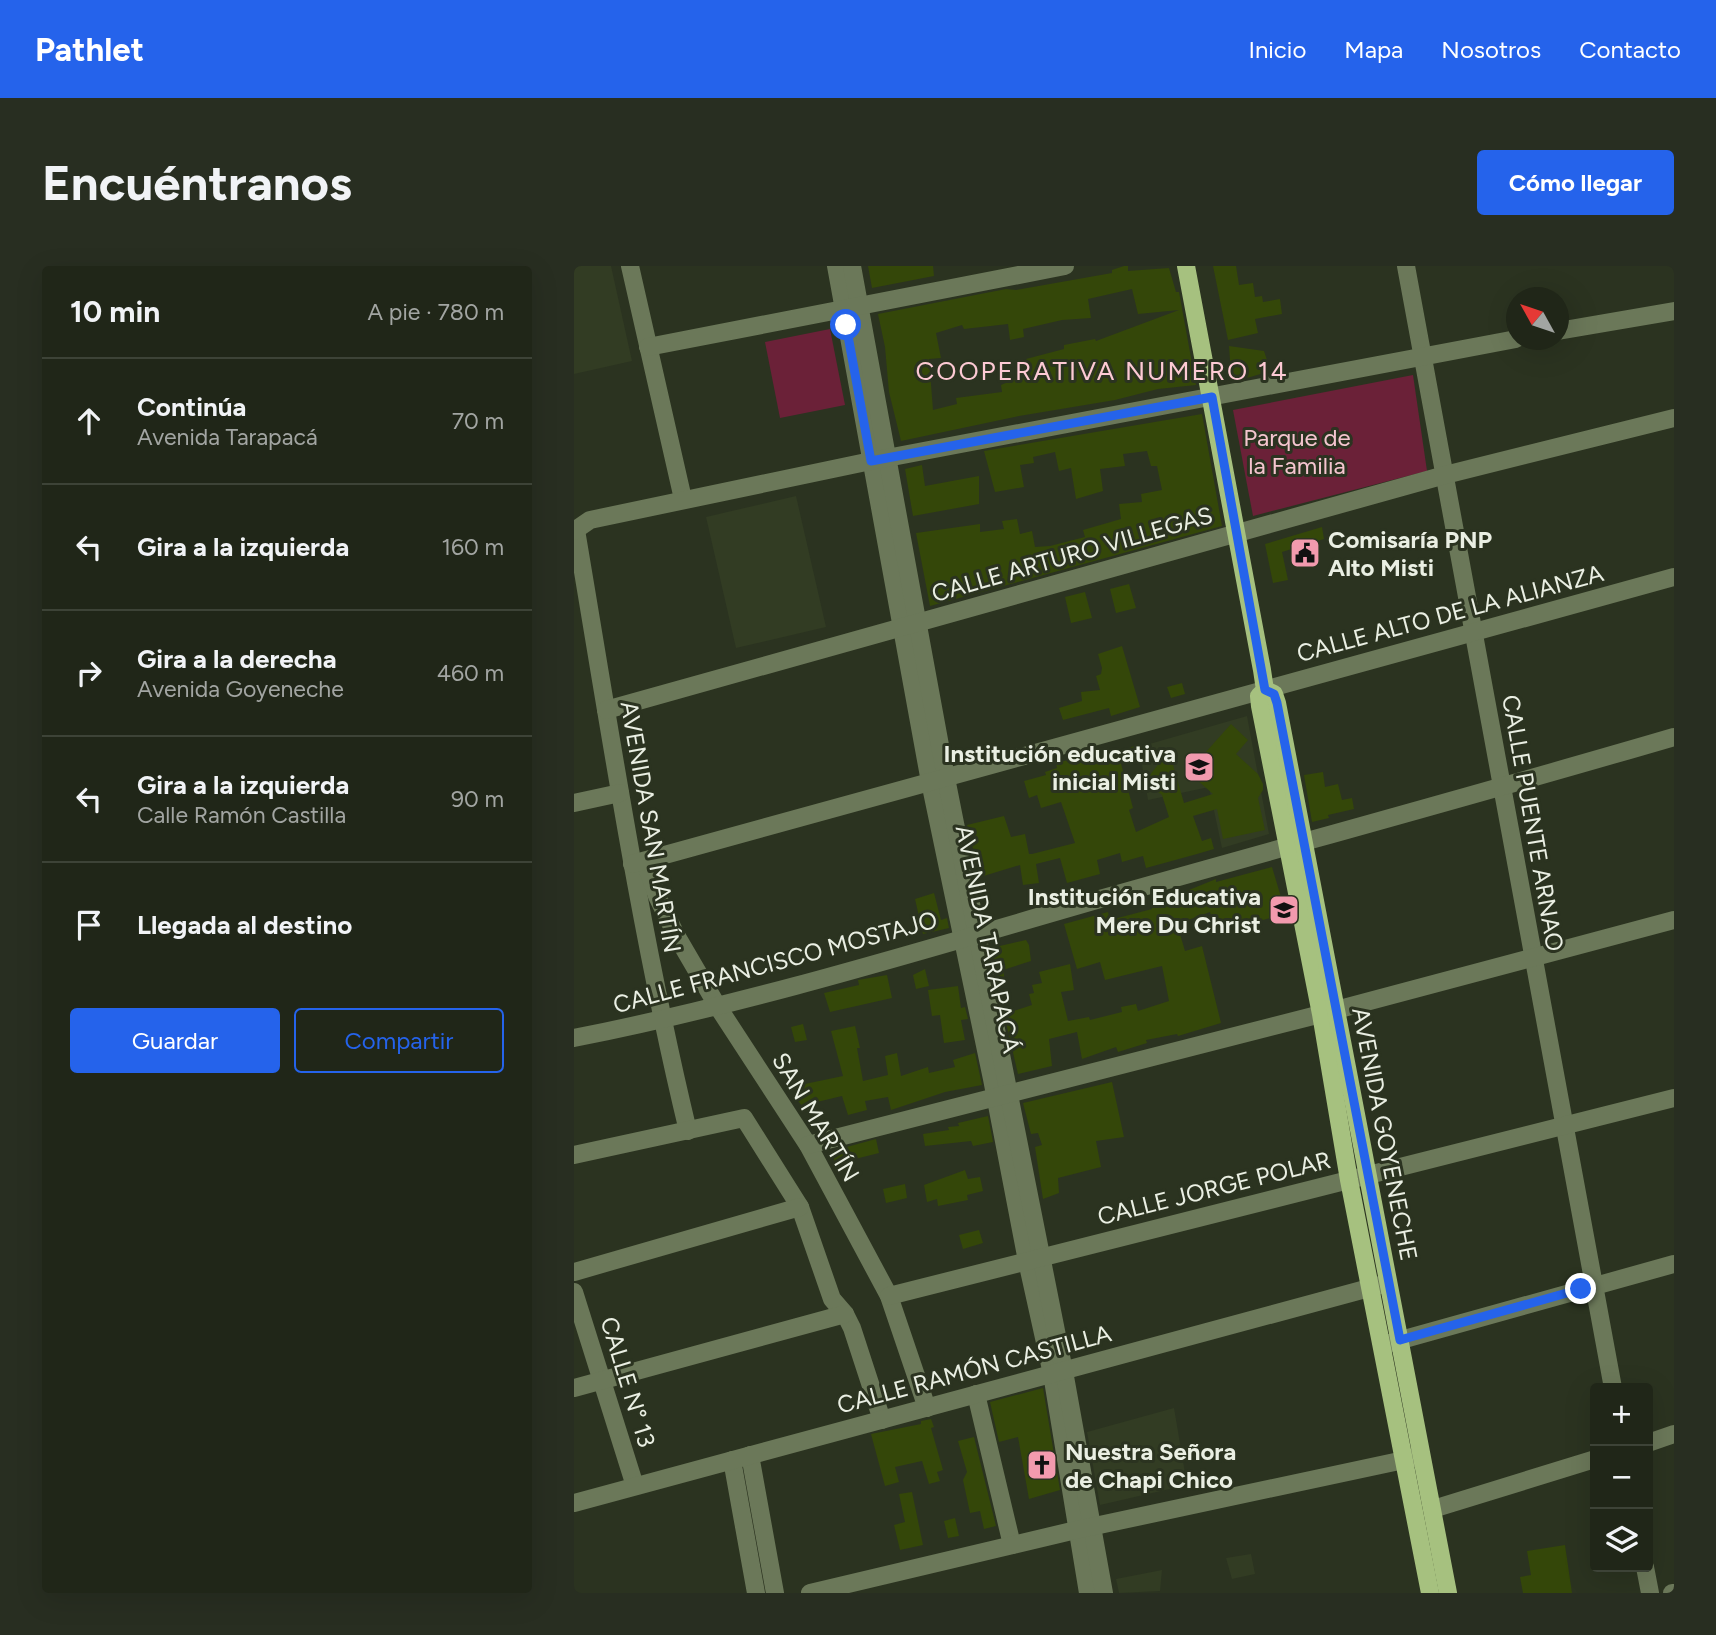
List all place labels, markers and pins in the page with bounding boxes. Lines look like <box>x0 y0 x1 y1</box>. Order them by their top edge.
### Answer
place label: Comisaría PNP Alto Misti <box>1328 525 1492 582</box>
public building icon: Comisaría PNP Alto Misti <box>1288 536 1322 570</box>
place label: Institución educativa inicial Misti <box>944 739 1176 796</box>
school or university icon: Institución educativa inicial Misti <box>1182 750 1216 784</box>
place label: Institución Educativa Mere Du Christ <box>1028 882 1261 939</box>
school or university icon: Institución Educativa Mere Du Christ <box>1267 893 1301 927</box>
place label: Nuestra Señora de Chapi Chico <box>1065 1437 1236 1494</box>
church icon: Nuestra Señora de Chapi Chico <box>1025 1448 1059 1482</box>

